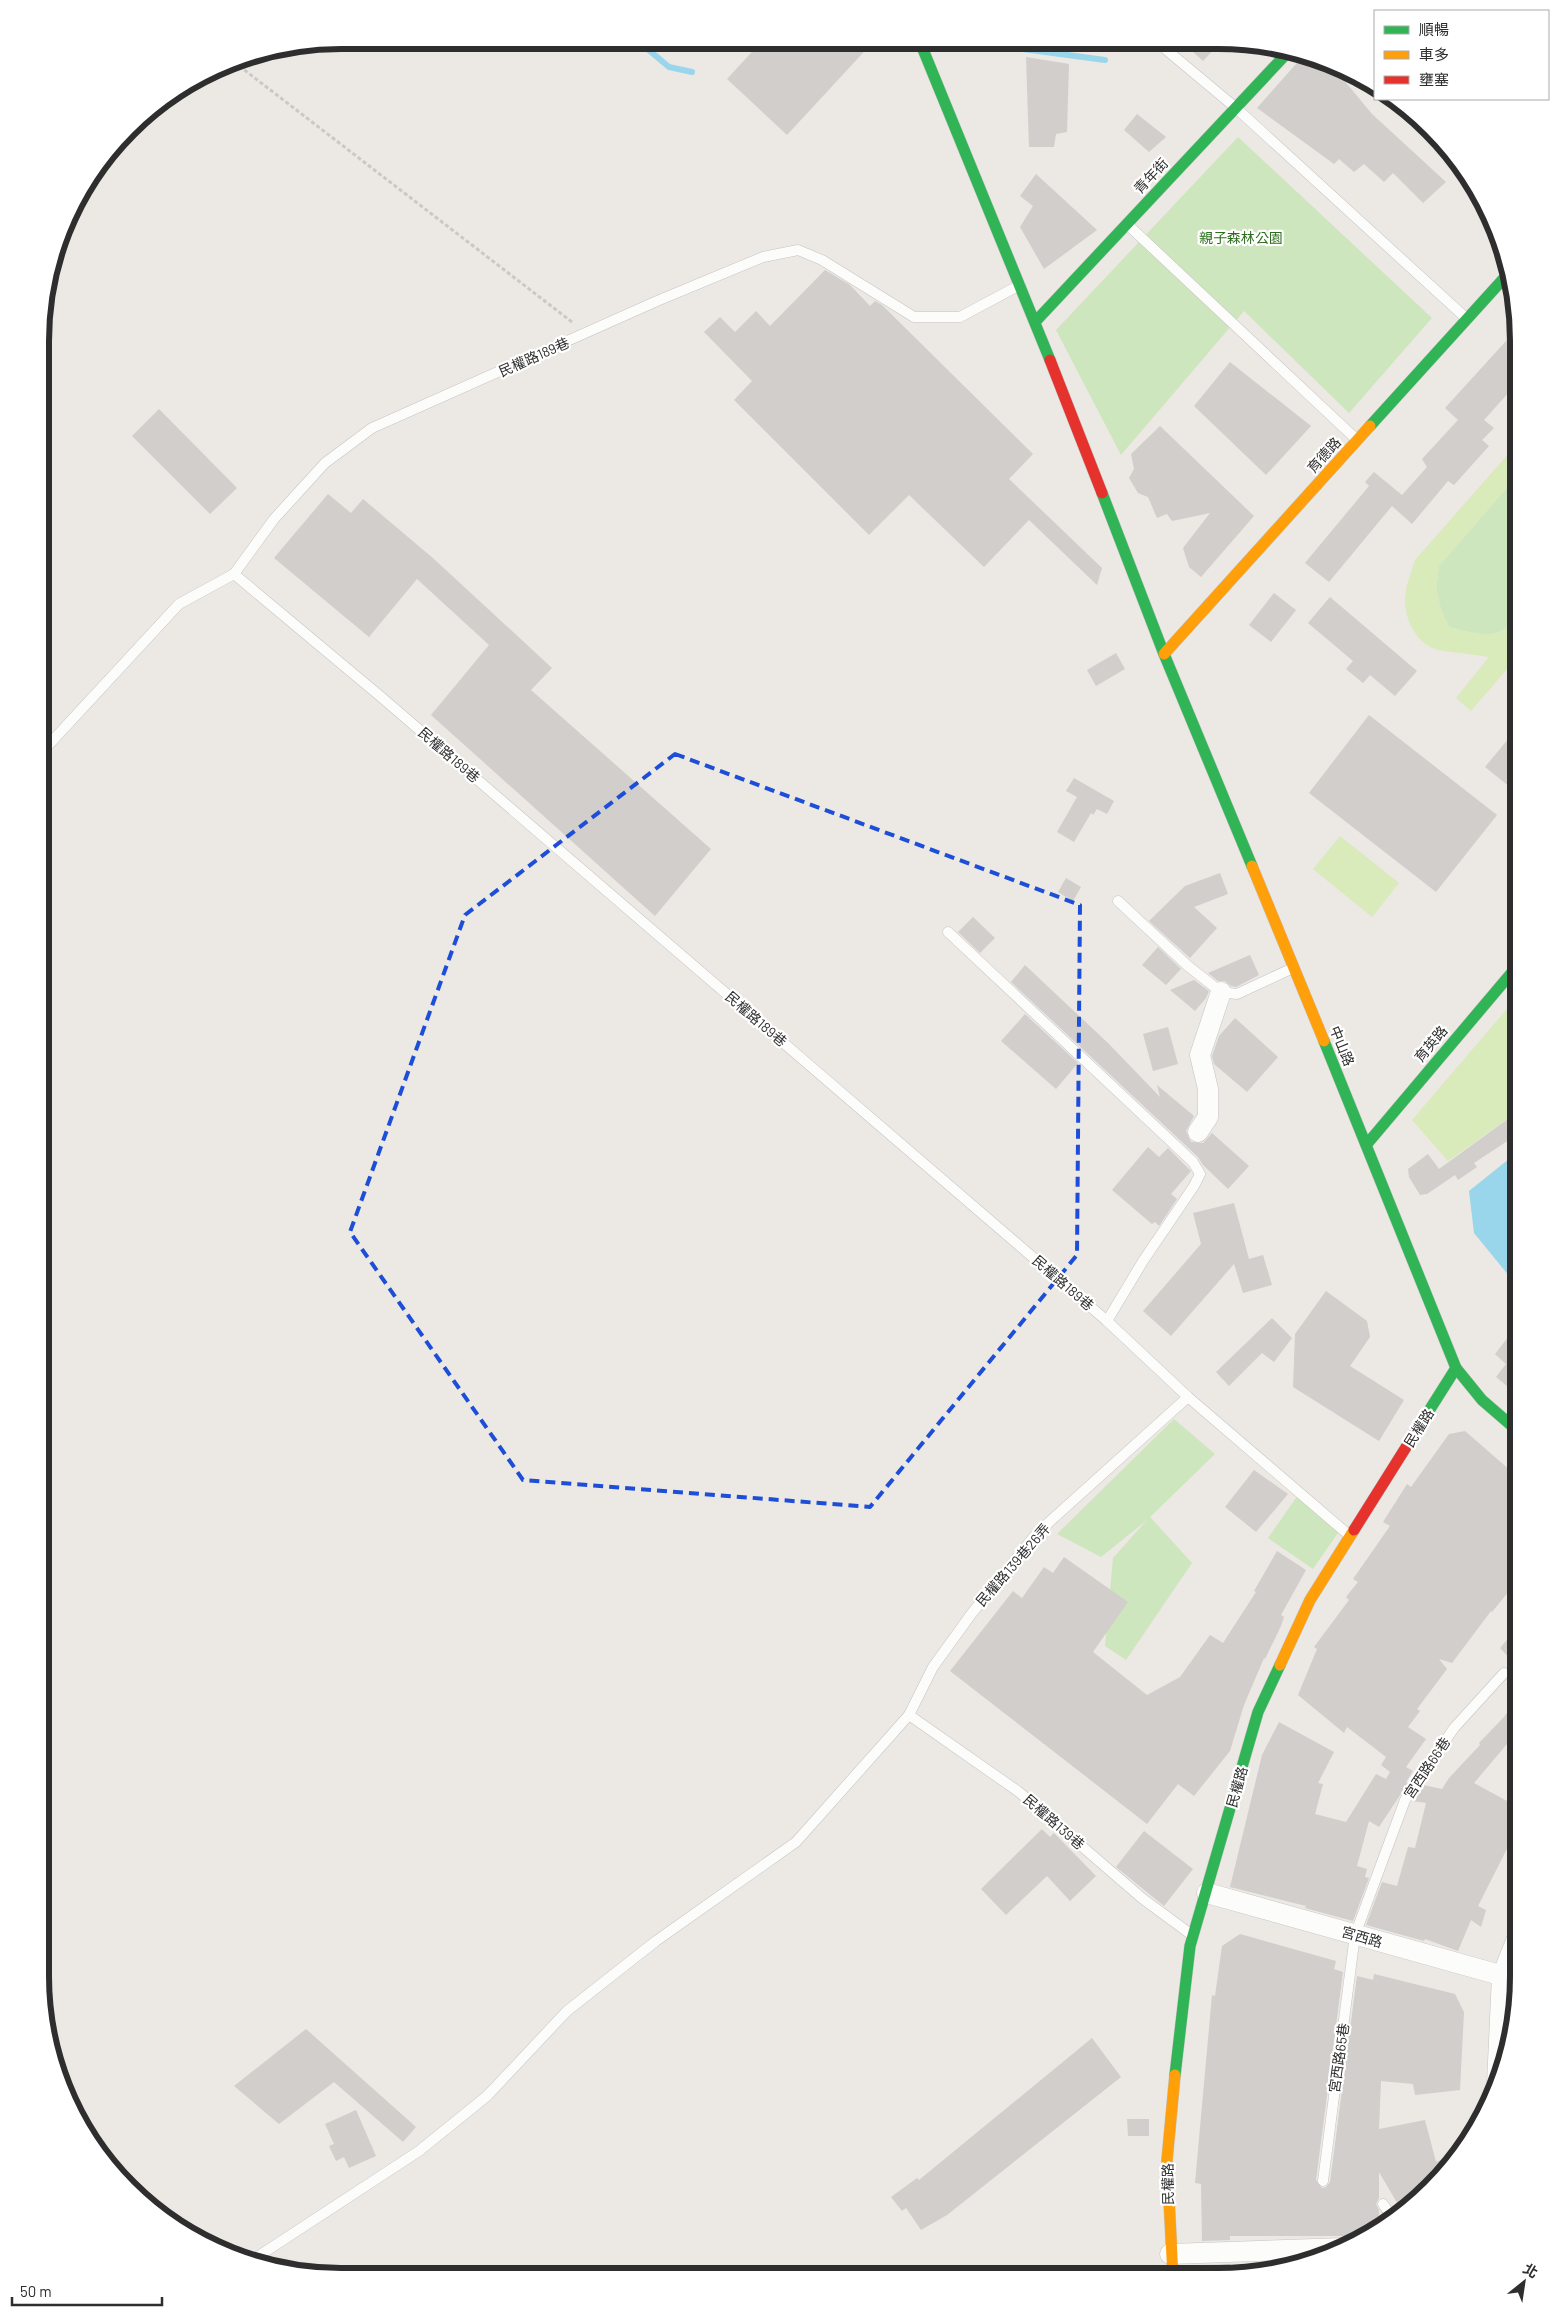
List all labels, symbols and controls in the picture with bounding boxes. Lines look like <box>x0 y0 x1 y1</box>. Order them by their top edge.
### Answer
legend <box>1374 10 1549 100</box>
text: 順暢 <box>1419 20 1449 38</box>
text: 車多 <box>1419 45 1449 63</box>
text: 壅塞 <box>1419 70 1449 88</box>
street label: 青年街 <box>1130 155 1171 197</box>
park label: 親子森林公園 <box>1199 229 1283 246</box>
street label: 民權路189巷 <box>496 333 572 380</box>
street label: 育德路 <box>1303 433 1344 476</box>
street label: 民權路189巷 <box>415 723 483 786</box>
street label: 民權路189巷 <box>722 987 790 1050</box>
street label: 育英路 <box>1411 1022 1451 1065</box>
street label: 中山路 <box>1327 1023 1358 1068</box>
street label: 民權路189巷 <box>1029 1251 1097 1314</box>
street label: 民權路 <box>1400 1405 1437 1450</box>
street label: 民權路139巷26弄 <box>972 1520 1053 1610</box>
street label: 宮西路66巷 <box>1400 1734 1453 1802</box>
street label: 民權路 <box>1223 1764 1250 1809</box>
street label: 民權路139巷 <box>1020 1790 1088 1853</box>
street label: 宮西路 <box>1340 1923 1385 1950</box>
street label: 宮西路65巷 <box>1325 2022 1352 2094</box>
street label: 民權路 <box>1159 2163 1176 2205</box>
north arrow <box>1499 2257 1549 2307</box>
text: 北 <box>1520 2259 1541 2281</box>
scale bar <box>12 2274 162 2306</box>
text: 50 m <box>20 2282 52 2300</box>

